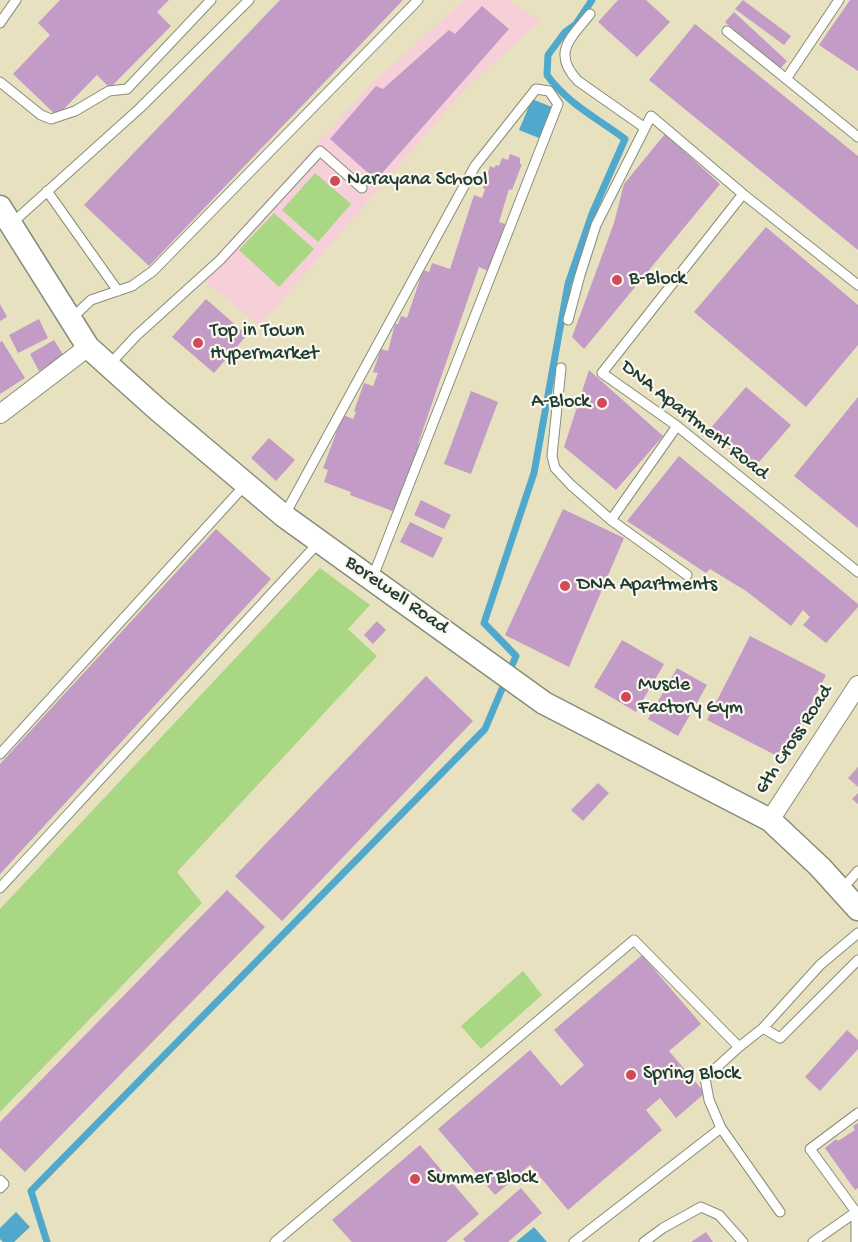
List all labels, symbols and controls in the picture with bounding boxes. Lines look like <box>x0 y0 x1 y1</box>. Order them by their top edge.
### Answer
place label: Narayana School <box>347 169 488 193</box>
marker: Narayana School <box>328 174 342 188</box>
place label: B-Block <box>629 268 686 292</box>
marker: B-Block <box>610 273 624 287</box>
place label: Top in Town Hypermarket <box>210 320 318 367</box>
marker: Top in Town Hypermarket <box>191 336 205 350</box>
street label: DNA Apartment Road <box>615 356 773 486</box>
place label: A-Block <box>531 391 590 415</box>
marker: A-Block <box>595 396 609 410</box>
street label: Borewell Road <box>340 551 452 641</box>
place label: DNA Apartments <box>577 574 717 598</box>
marker: DNA Apartments <box>558 579 572 593</box>
place label: Muscle Factory Gym <box>638 674 743 721</box>
street label: 6th Cross Road <box>751 681 839 799</box>
marker: Muscle Factory Gym <box>619 690 633 704</box>
place label: Spring Block <box>643 1063 740 1087</box>
marker: Spring Block <box>624 1068 638 1082</box>
place label: Summer Block <box>427 1167 537 1191</box>
marker: Summer Block <box>408 1172 422 1186</box>

